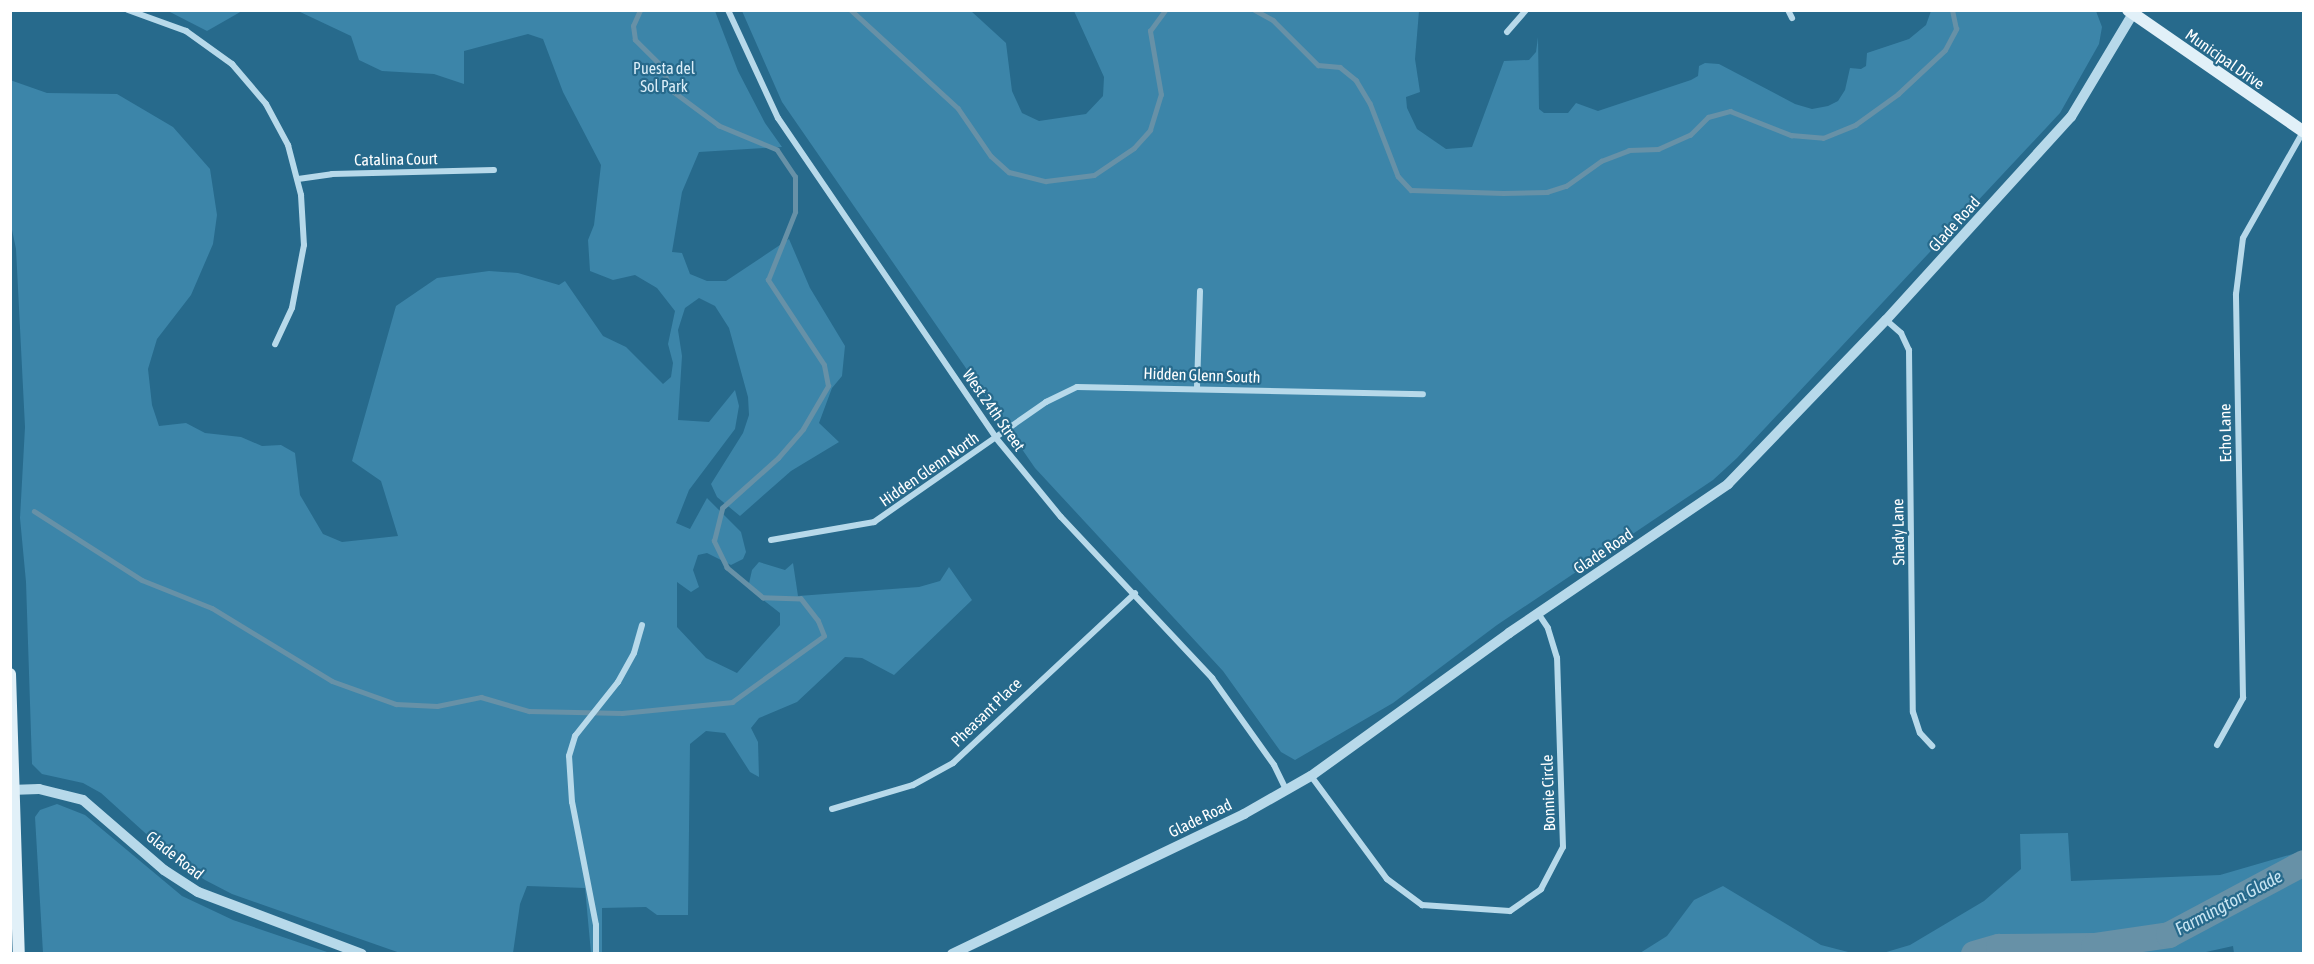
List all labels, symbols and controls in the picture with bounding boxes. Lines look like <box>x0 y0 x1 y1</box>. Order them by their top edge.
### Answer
street label: Municipal Drive <box>2182 25 2268 93</box>
park label: Puesta del Sol Park <box>633 58 695 96</box>
street label: Catalina Court <box>354 149 438 169</box>
street label: Glade Road <box>1924 192 1984 256</box>
street label: Hidden Glenn South <box>1143 363 1261 387</box>
street label: West 24th Street <box>959 365 1029 455</box>
street label: Echo Lane <box>2215 403 2235 463</box>
street label: Hidden Glenn North <box>876 428 982 510</box>
street label: Shady Lane <box>1888 498 1908 566</box>
street label: Glade Road <box>1570 524 1636 578</box>
street label: Pheasant Place <box>947 674 1025 750</box>
street label: Bonnie Circle <box>1537 754 1559 832</box>
street label: Glade Road <box>1165 795 1235 841</box>
street label: Glade Road <box>142 827 208 883</box>
water label: Farmington Glade <box>2172 866 2286 940</box>

